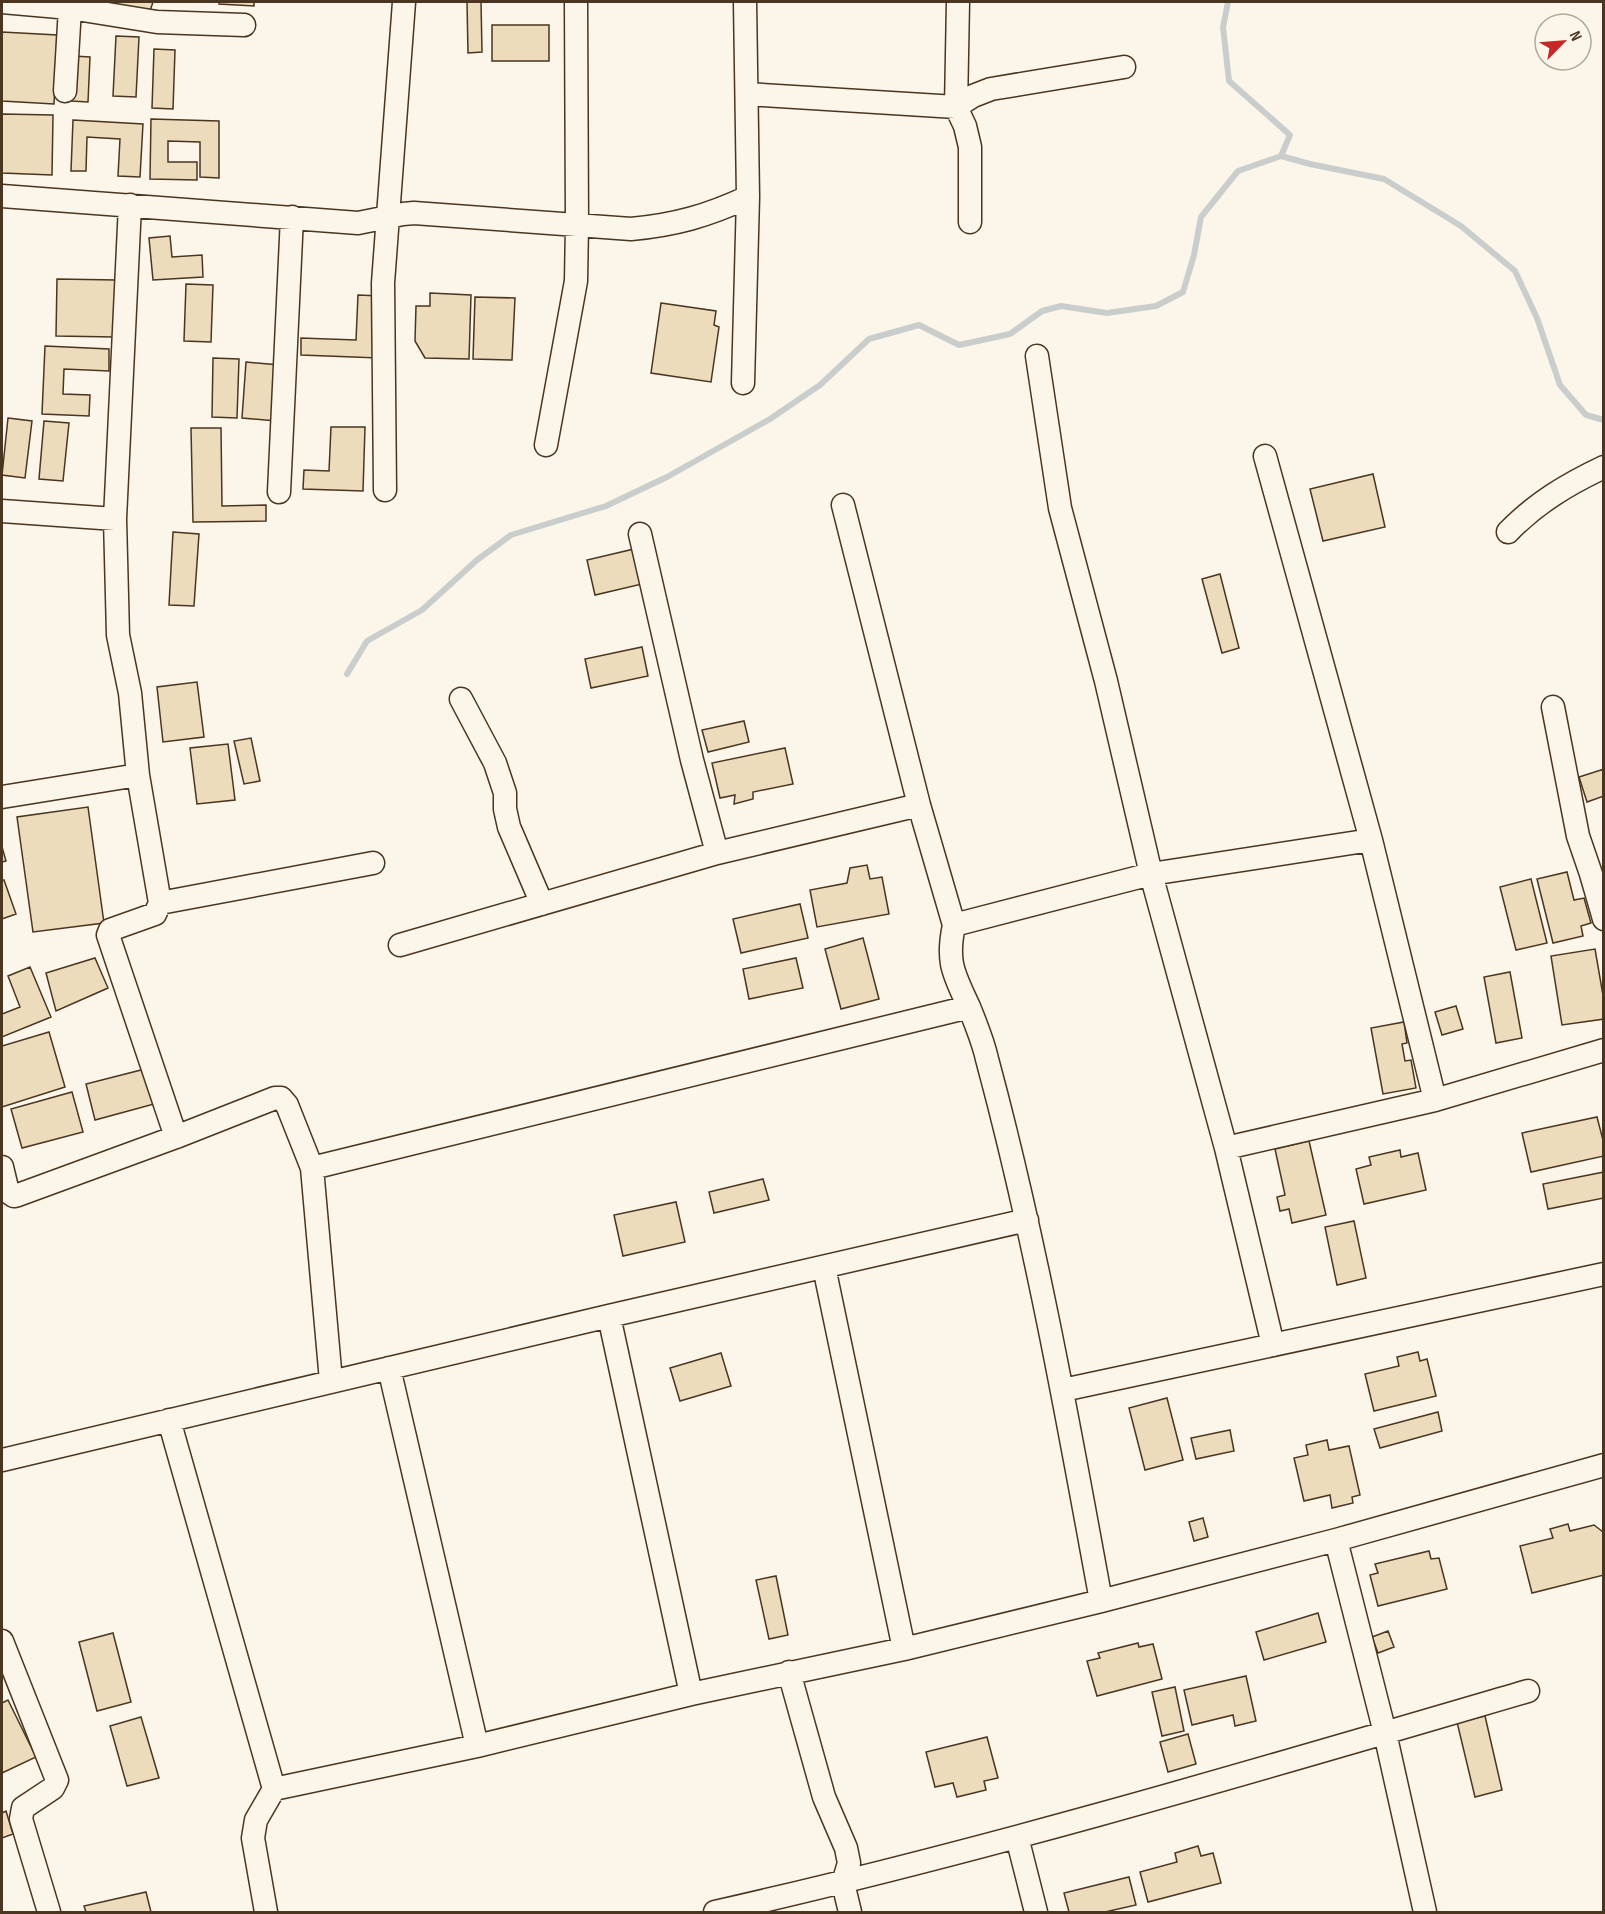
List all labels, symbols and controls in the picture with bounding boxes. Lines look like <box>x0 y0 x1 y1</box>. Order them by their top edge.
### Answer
north arrow <box>1533 12 1593 72</box>
text: N <box>1565 28 1586 44</box>

